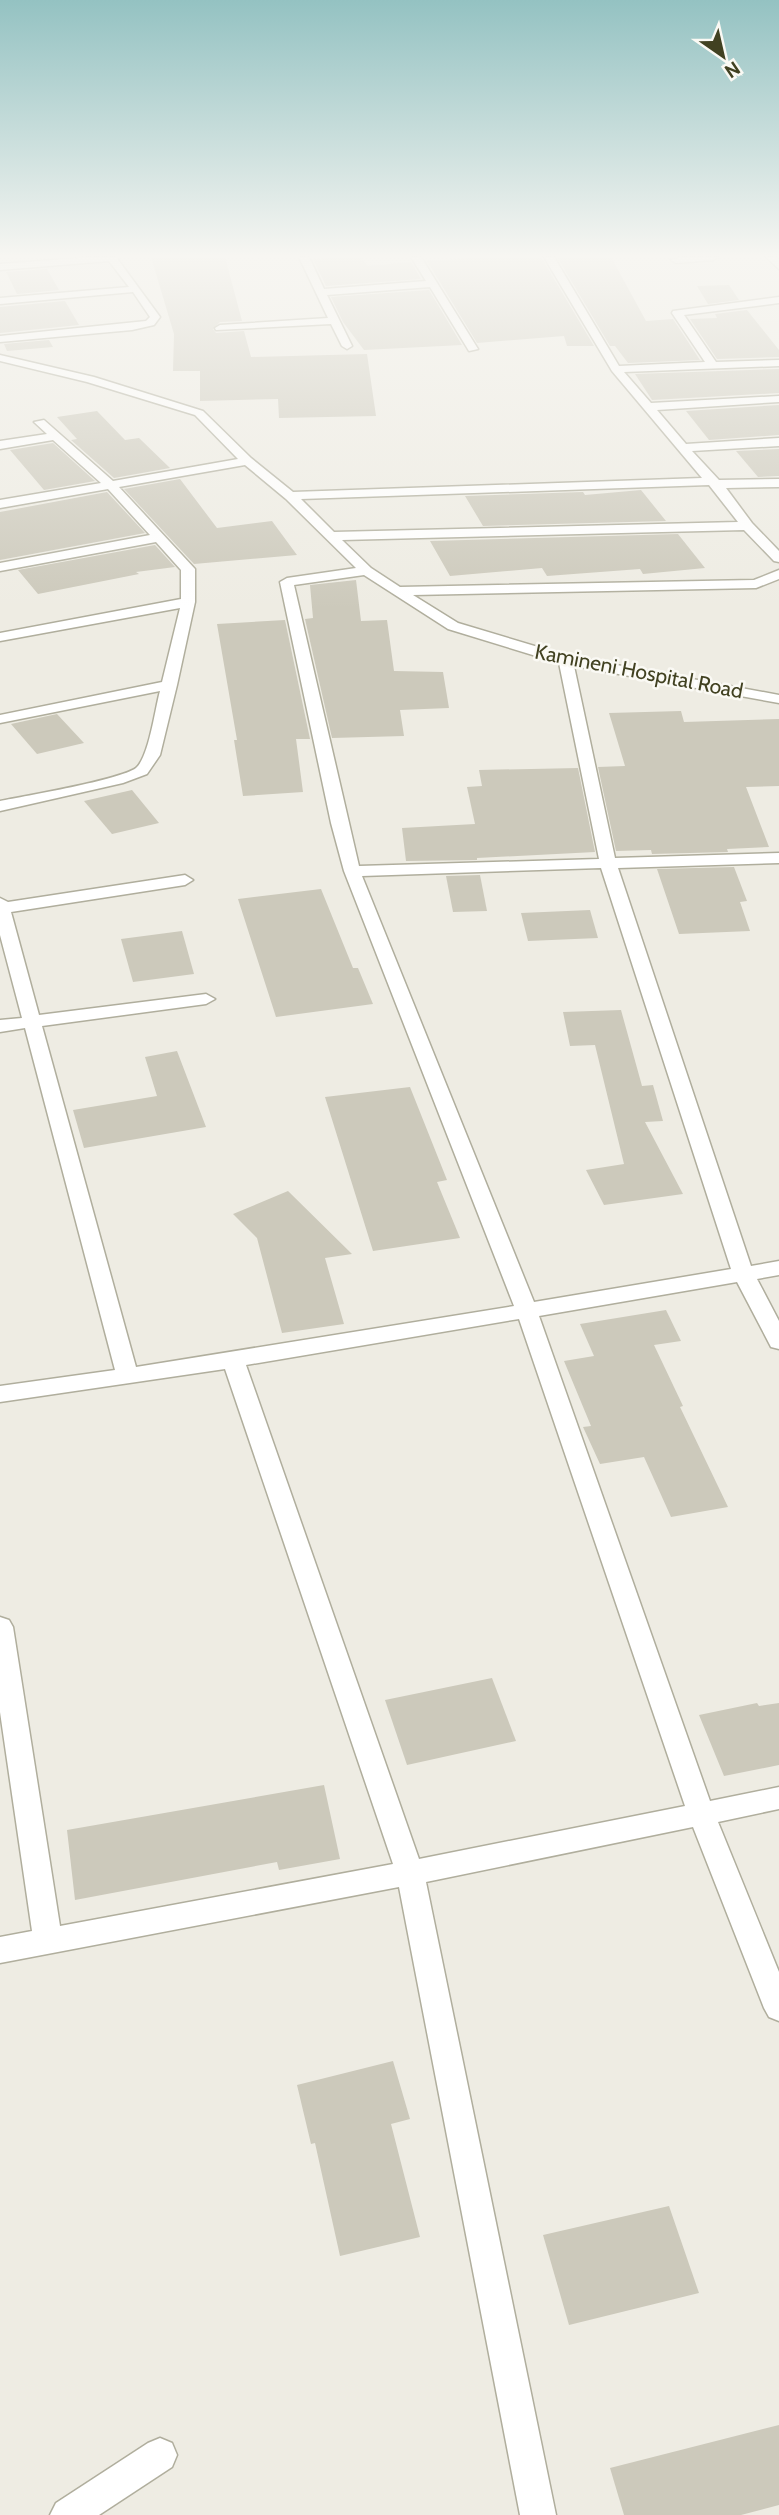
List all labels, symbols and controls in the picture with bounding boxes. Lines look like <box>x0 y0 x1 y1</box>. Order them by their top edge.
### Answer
north arrow <box>688 21 758 91</box>
text: N <box>720 56 744 83</box>
street label: Kamineni Hospital Road <box>533 639 745 703</box>

